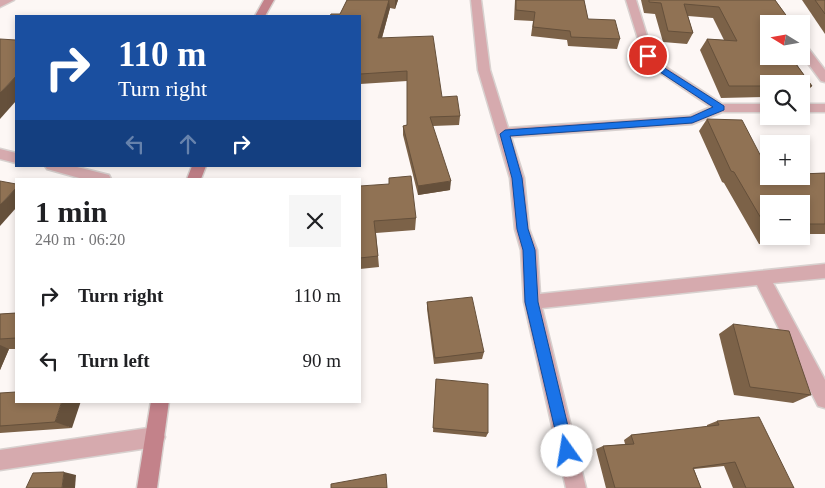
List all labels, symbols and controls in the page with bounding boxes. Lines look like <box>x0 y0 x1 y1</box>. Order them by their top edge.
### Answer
north arrow <box>760 15 810 65</box>
map controls <box>760 15 810 245</box>
icon: right <box>35 35 100 100</box>
text: 110 m <box>118 35 206 74</box>
pin <box>627 35 669 77</box>
icon: arrive <box>634 42 662 70</box>
button: search <box>760 75 810 125</box>
text: Turn right <box>118 76 207 101</box>
icon: left <box>121 130 149 158</box>
icon: ahead <box>174 130 202 158</box>
icon: right <box>227 130 255 158</box>
button: + <box>760 135 810 185</box>
text: 1 min <box>35 195 108 228</box>
button: close <box>289 195 341 247</box>
button: − <box>760 195 810 245</box>
text: 240 m · 06:20 <box>35 231 125 248</box>
icon: right <box>35 282 63 310</box>
text: Turn right <box>78 285 163 306</box>
text: 110 m <box>294 285 341 306</box>
icon: left <box>35 347 63 375</box>
text: Turn left <box>78 350 150 371</box>
text: 90 m <box>302 350 341 371</box>
position arrow <box>540 424 592 476</box>

